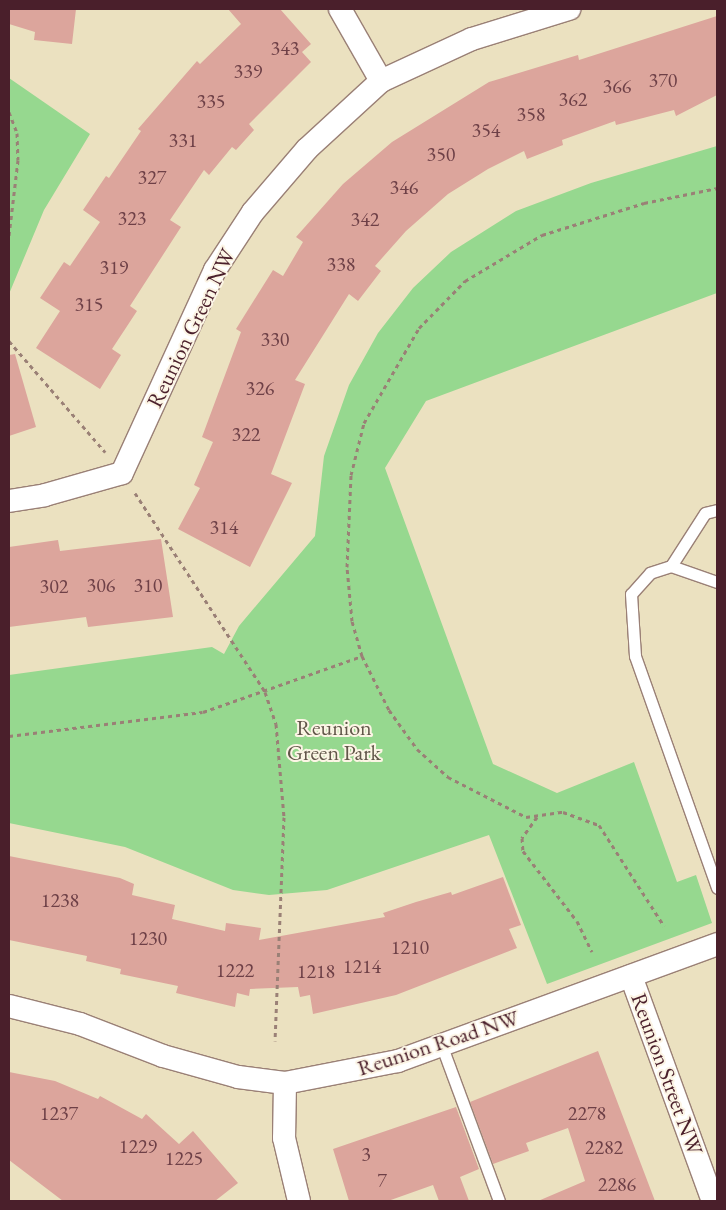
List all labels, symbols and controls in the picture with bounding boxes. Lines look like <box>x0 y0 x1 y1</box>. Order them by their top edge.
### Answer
house number: 343 <box>271 36 299 60</box>
house number: 339 <box>234 59 262 83</box>
house number: 370 <box>649 68 677 92</box>
house number: 366 <box>603 74 631 98</box>
house number: 362 <box>559 87 587 111</box>
house number: 335 <box>197 89 225 113</box>
house number: 358 <box>517 102 545 126</box>
house number: 354 <box>472 118 500 142</box>
house number: 331 <box>169 128 197 152</box>
house number: 350 <box>427 142 455 166</box>
house number: 327 <box>138 165 166 189</box>
house number: 346 <box>390 175 418 199</box>
house number: 323 <box>118 206 146 230</box>
house number: 342 <box>351 207 379 231</box>
street label: Reunion Green NW <box>141 244 241 412</box>
house number: 338 <box>327 252 355 276</box>
house number: 319 <box>100 255 128 279</box>
house number: 315 <box>75 292 103 316</box>
house number: 330 <box>261 327 289 351</box>
house number: 326 <box>246 376 274 400</box>
house number: 322 <box>232 422 260 446</box>
house number: 314 <box>210 515 238 539</box>
house number: 306 <box>87 573 115 597</box>
house number: 310 <box>134 573 162 597</box>
house number: 302 <box>40 574 68 598</box>
park label: Reunion Green Park <box>287 714 381 766</box>
house number: 1238 <box>41 888 79 912</box>
house number: 1230 <box>129 926 167 950</box>
house number: 1210 <box>391 935 429 959</box>
house number: 1214 <box>343 954 381 978</box>
house number: 1222 <box>216 958 254 982</box>
house number: 1218 <box>297 959 335 983</box>
street label: Reunion Street NW <box>626 990 708 1158</box>
street label: Reunion Road NW <box>354 1005 522 1081</box>
house number: 1237 <box>40 1101 78 1125</box>
house number: 2278 <box>568 1101 606 1125</box>
house number: 1229 <box>119 1134 157 1158</box>
house number: 2282 <box>585 1135 623 1159</box>
house number: 3 <box>361 1142 371 1166</box>
house number: 1225 <box>165 1146 203 1170</box>
house number: 7 <box>377 1168 387 1192</box>
house number: 2286 <box>598 1172 636 1196</box>

